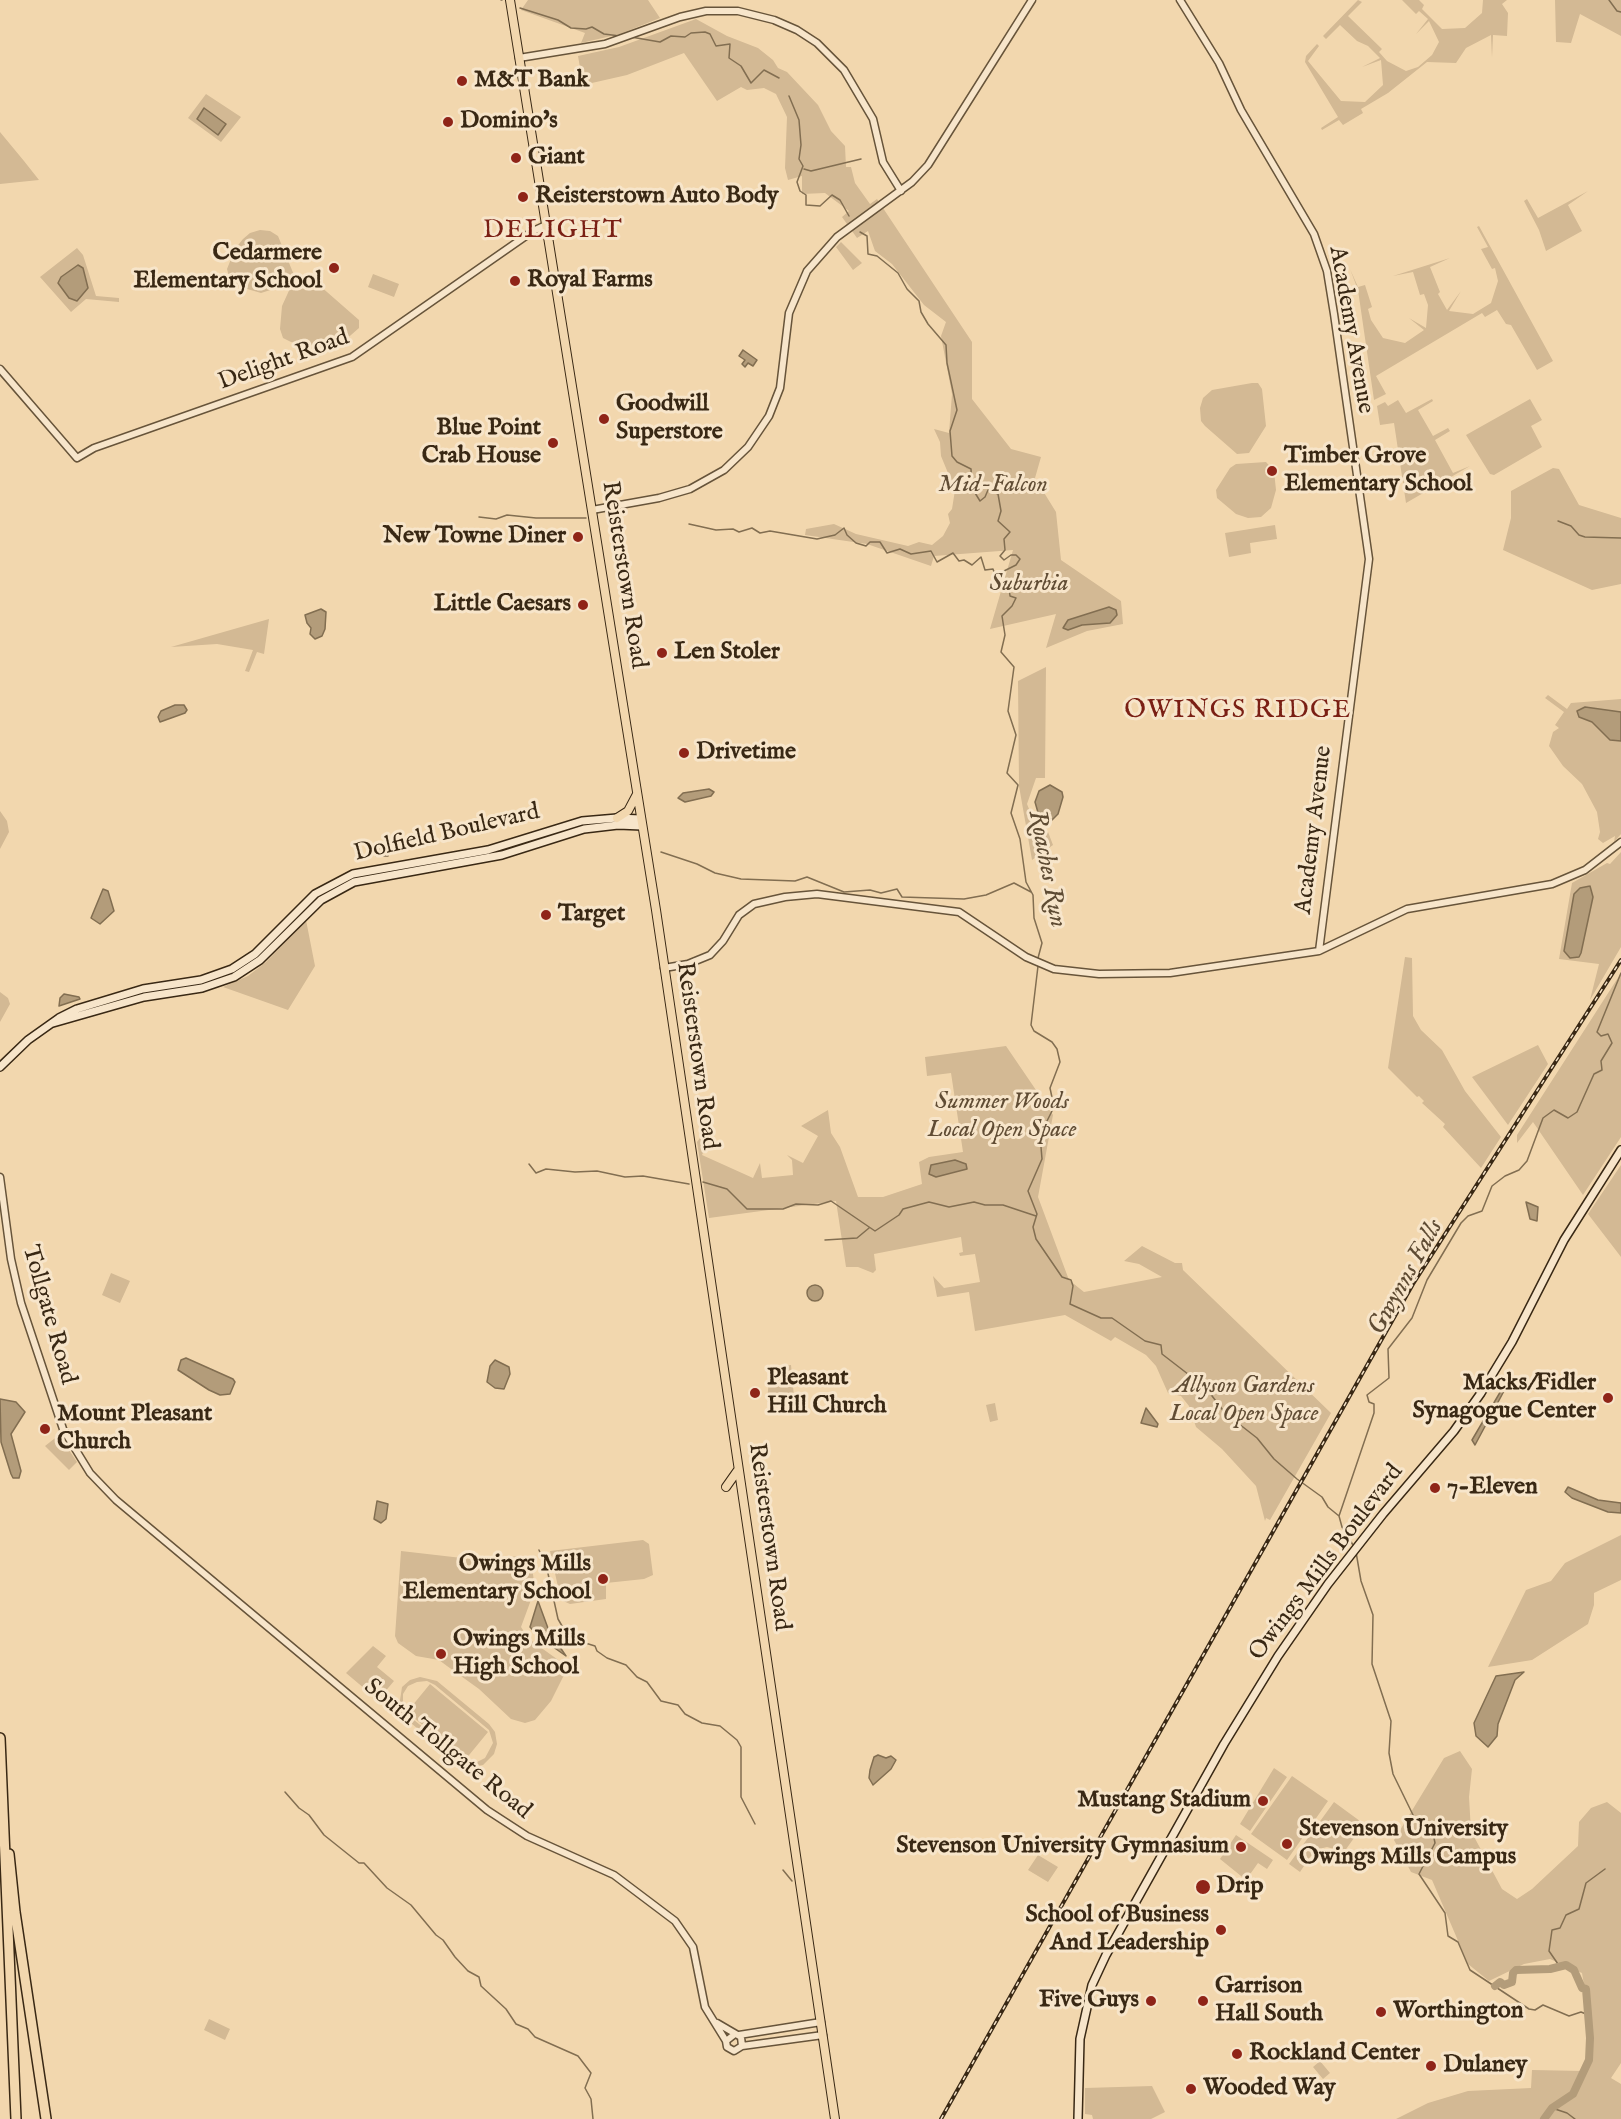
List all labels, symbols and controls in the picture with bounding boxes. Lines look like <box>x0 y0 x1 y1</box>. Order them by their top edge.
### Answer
place label: M&T Bank <box>474 67 589 95</box>
marker: M&T Bank <box>455 74 469 88</box>
place label: Domino's <box>460 108 558 136</box>
marker: Domino's <box>441 115 455 129</box>
place label: Giant <box>528 144 585 172</box>
marker: Giant <box>509 151 523 165</box>
place label: Reisterstown Auto Body <box>535 183 778 211</box>
marker: Reisterstown Auto Body <box>516 190 530 204</box>
district label: DELIGHT <box>483 216 623 248</box>
place label: Cedarmere Elementary School <box>134 240 322 296</box>
street label: Academy Avenue <box>1321 244 1379 416</box>
marker: Cedarmere Elementary School <box>327 261 341 275</box>
place label: Royal Farms <box>527 267 653 295</box>
marker: Royal Farms <box>508 274 522 288</box>
street label: Delight Road <box>215 324 353 398</box>
place label: Goodwill Superstore <box>616 391 723 447</box>
marker: Goodwill Superstore <box>597 412 611 426</box>
place label: Blue Point Crab House <box>422 415 541 471</box>
marker: Blue Point Crab House <box>546 436 560 450</box>
place label: Timber Grove Elementary School <box>1284 443 1472 499</box>
marker: Timber Grove Elementary School <box>1265 464 1279 478</box>
park label: Mid-Falcon <box>938 472 1048 500</box>
street label: Reisterstown Road <box>594 479 652 671</box>
place label: New Towne Diner <box>383 523 566 551</box>
marker: New Towne Diner <box>571 530 585 544</box>
park label: Suburbia <box>990 571 1068 599</box>
place label: Little Caesars <box>434 591 571 619</box>
marker: Little Caesars <box>576 598 590 612</box>
place label: Len Stoler <box>674 639 780 667</box>
marker: Len Stoler <box>655 646 669 660</box>
district label: OWINGS RIDGE <box>1124 696 1352 728</box>
place label: Drivetime <box>696 739 796 767</box>
street label: Academy Avenue <box>1290 744 1340 916</box>
marker: Drivetime <box>677 746 691 760</box>
street label: Dolfield Boulevard <box>351 799 543 869</box>
water label: Roaches Run <box>1019 807 1073 931</box>
place label: Target <box>558 901 625 929</box>
marker: Target <box>539 908 553 922</box>
street label: Reisterstown Road <box>669 960 723 1152</box>
park label: Summer Woods Local Open Space <box>928 1089 1076 1145</box>
water label: Gwynns Falls <box>1362 1215 1452 1341</box>
street label: Tollgate Road <box>14 1242 82 1388</box>
place label: Pleasant Hill Church <box>767 1365 887 1421</box>
place label: Macks/Fidler Synagogue Center <box>1412 1370 1596 1426</box>
park label: Allyson Gardens Local Open Space <box>1170 1373 1318 1429</box>
marker: Pleasant Hill Church <box>748 1386 762 1400</box>
marker: Macks/Fidler Synagogue Center <box>1601 1391 1615 1405</box>
place label: Mount Pleasant Church <box>57 1401 212 1457</box>
marker: Mount Pleasant Church <box>38 1422 52 1436</box>
street label: Reisterstown Road <box>741 1441 795 1633</box>
street label: Owings Mills Boulevard <box>1244 1459 1410 1667</box>
place label: 7-Eleven <box>1447 1474 1538 1502</box>
marker: 7-Eleven <box>1428 1481 1442 1495</box>
place label: Owings Mills Elementary School <box>403 1551 591 1607</box>
marker: Owings Mills Elementary School <box>596 1572 610 1586</box>
place label: Owings Mills High School <box>453 1626 585 1682</box>
marker: Owings Mills High School <box>434 1647 448 1661</box>
street label: South Tollgate Road <box>357 1674 537 1826</box>
place label: Mustang Stadium <box>1077 1787 1251 1815</box>
marker: Mustang Stadium <box>1256 1794 1270 1808</box>
place label: Stevenson University Owings Mills Campus <box>1299 1816 1516 1872</box>
place label: Stevenson University Gymnasium <box>896 1833 1229 1861</box>
marker: Stevenson University Owings Mills Campus <box>1280 1837 1294 1851</box>
marker: Stevenson University Gymnasium <box>1234 1840 1248 1854</box>
place label: Drip <box>1216 1873 1263 1901</box>
marker: Drip <box>1194 1878 1212 1896</box>
place label: School of Business And Leadership <box>1025 1902 1209 1958</box>
marker: School of Business And Leadership <box>1214 1923 1228 1937</box>
place label: Garrison Hall South <box>1215 1973 1323 2029</box>
place label: Five Guys <box>1039 1987 1139 2015</box>
marker: Five Guys <box>1144 1994 1158 2008</box>
marker: Garrison Hall South <box>1196 1994 1210 2008</box>
place label: Worthington <box>1393 1998 1523 2026</box>
marker: Worthington <box>1374 2005 1388 2019</box>
place label: Rockland Center <box>1249 2040 1420 2068</box>
marker: Rockland Center <box>1230 2047 1244 2061</box>
place label: Dulaney <box>1443 2052 1527 2080</box>
marker: Dulaney <box>1424 2059 1438 2073</box>
place label: Wooded Way <box>1203 2075 1336 2103</box>
marker: Wooded Way <box>1184 2082 1198 2096</box>

